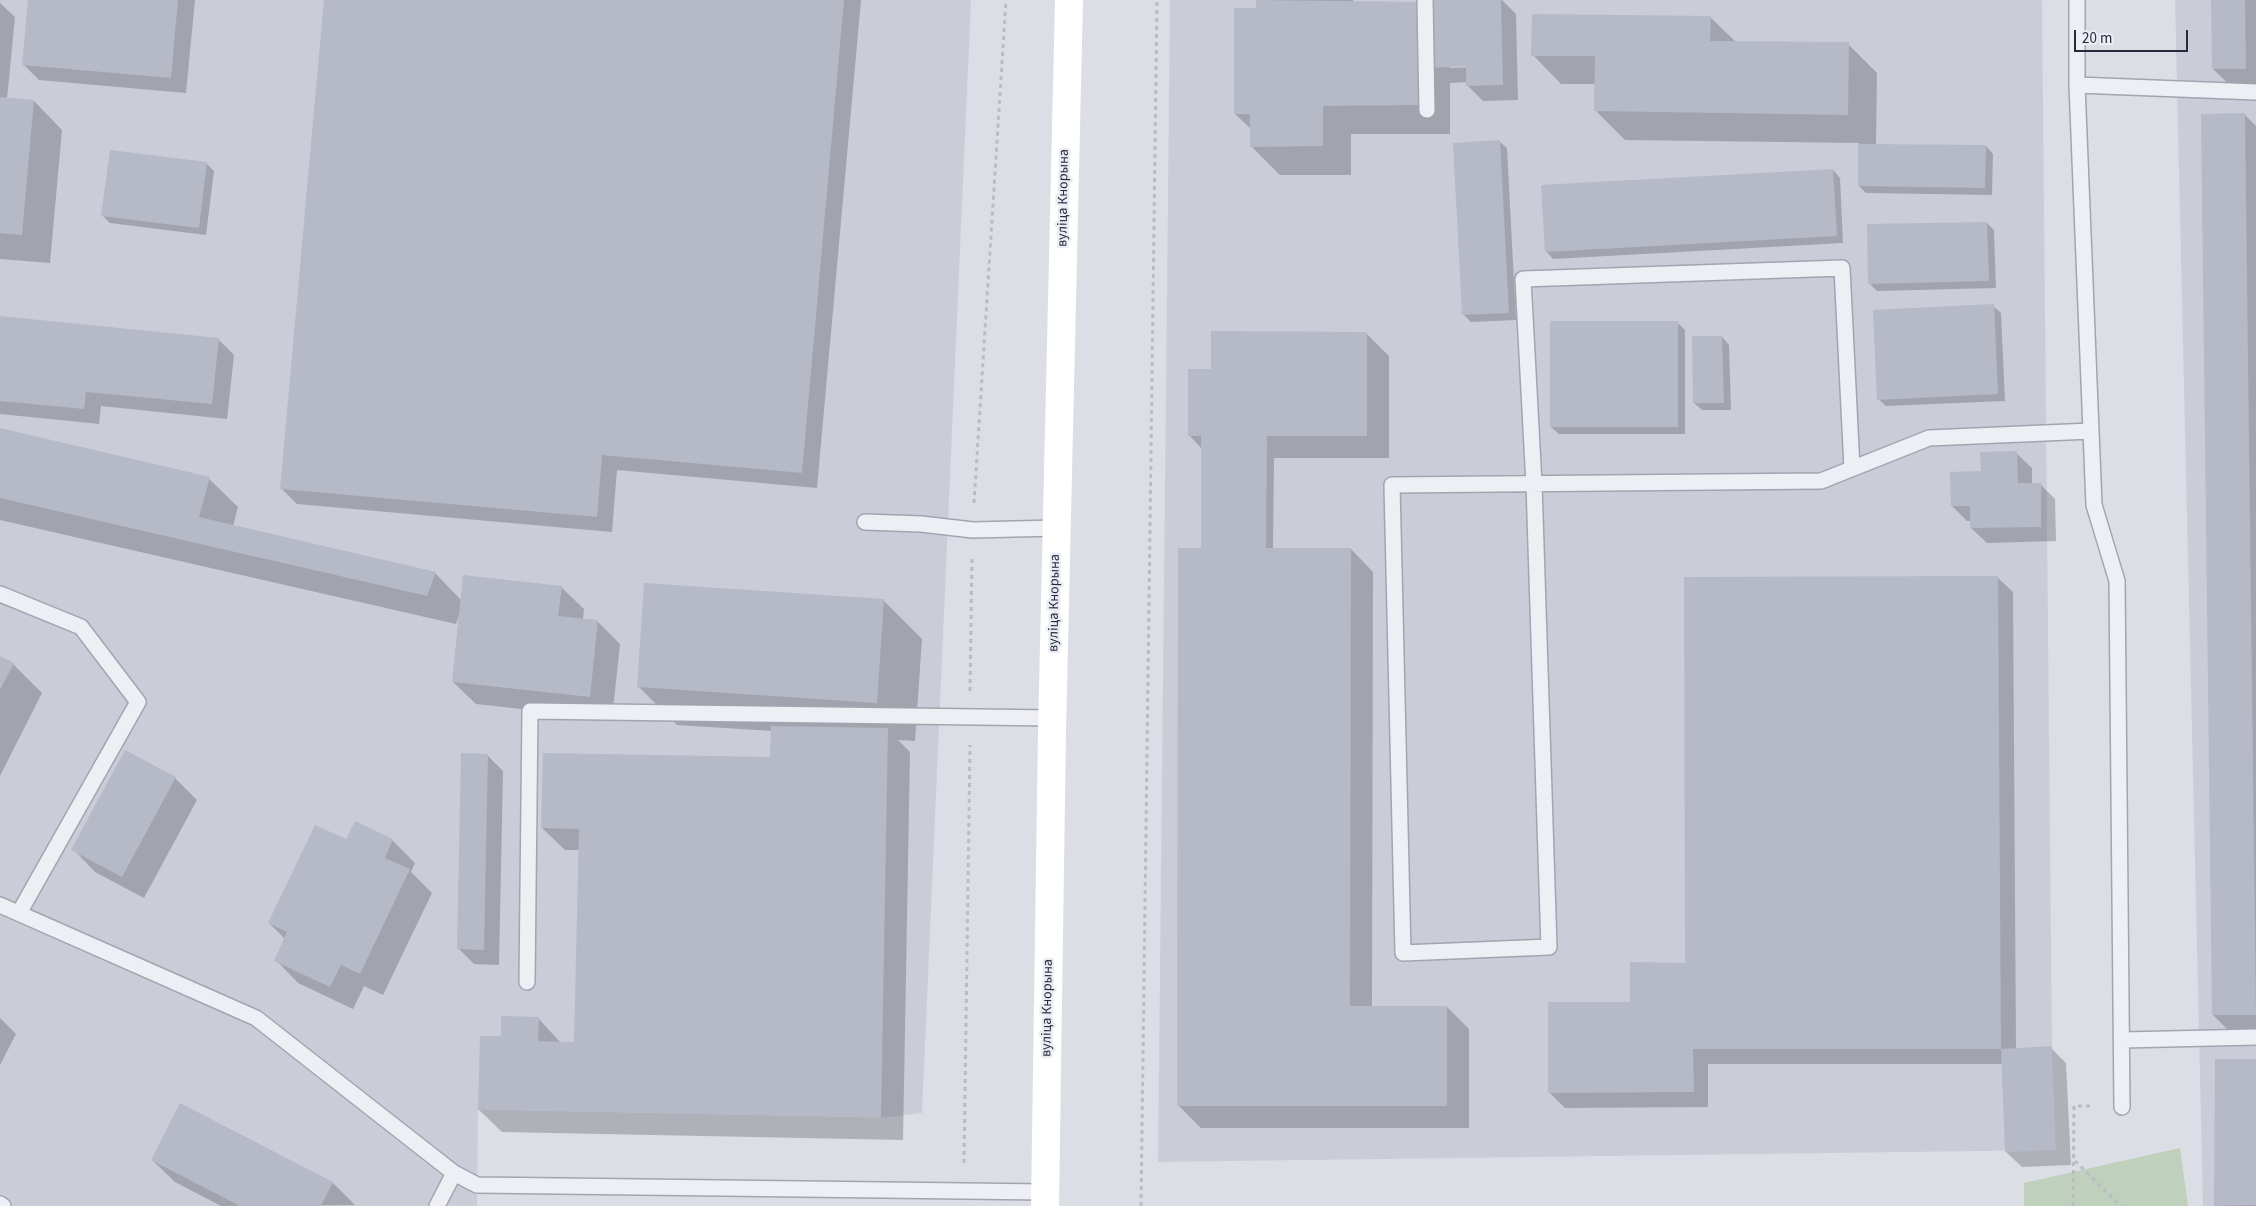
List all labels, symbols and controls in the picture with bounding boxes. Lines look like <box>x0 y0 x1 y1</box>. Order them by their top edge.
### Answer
scale bar <box>2076 20 2190 52</box>
text: 20 m <box>2082 28 2112 49</box>
street label: вуліца Кнорына <box>1055 149 1073 247</box>
street label: вуліца Кнорына <box>1046 554 1064 652</box>
street label: вуліца Кнорына <box>1039 959 1057 1057</box>

